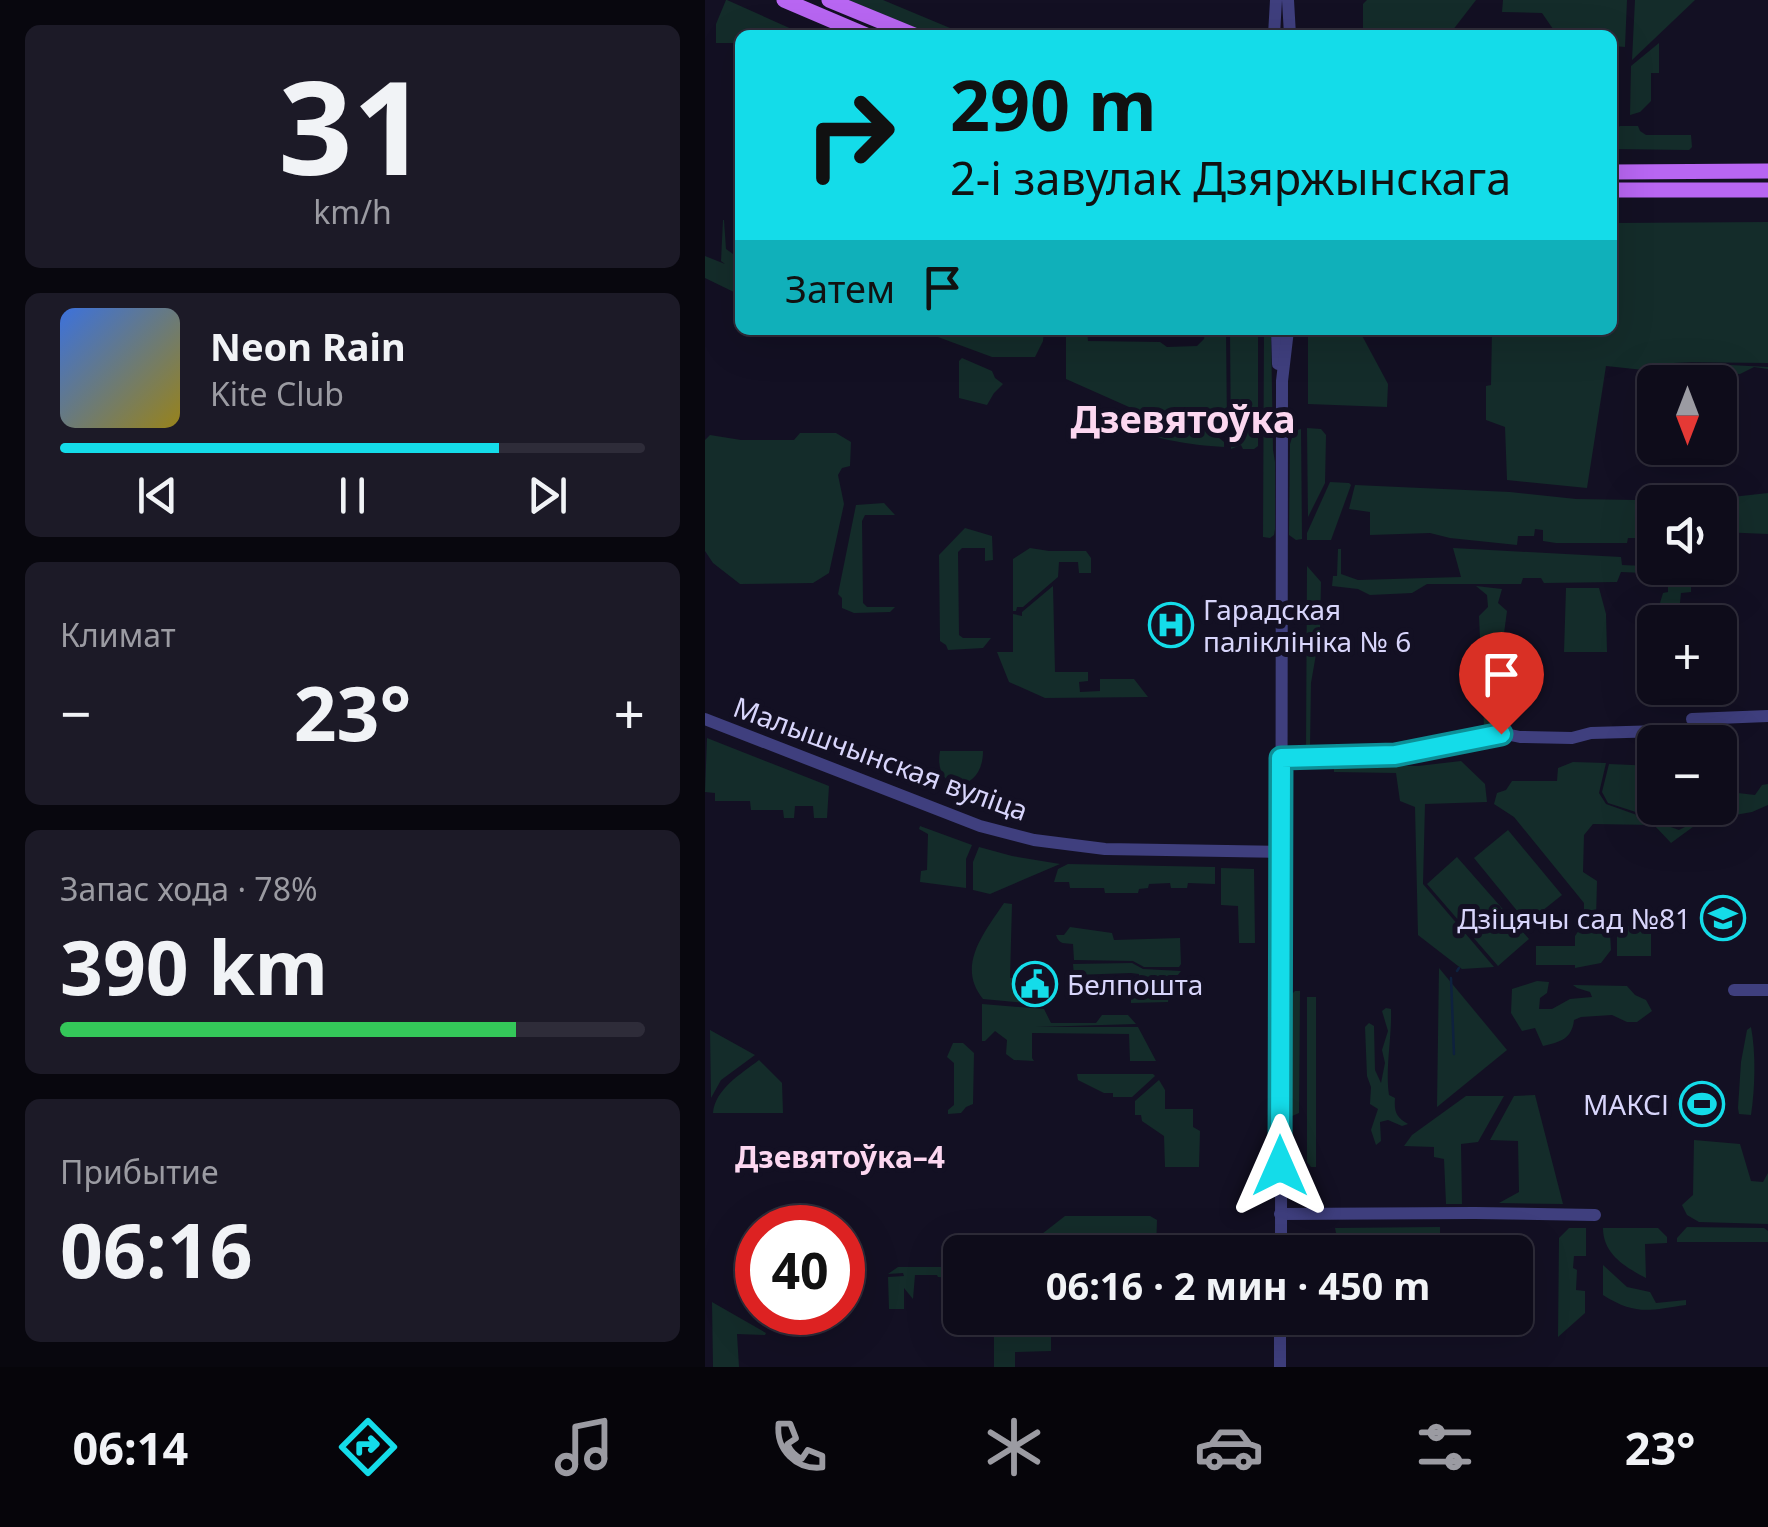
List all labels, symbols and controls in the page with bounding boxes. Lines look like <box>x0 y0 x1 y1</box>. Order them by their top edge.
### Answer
text: 31 <box>278 36 427 213</box>
text: 290 m <box>950 56 1157 152</box>
icon: right <box>785 70 915 200</box>
text: 2-і завулак Дзяржынскага <box>950 147 1511 208</box>
text: km/h <box>313 190 392 233</box>
icon: arrive <box>915 260 970 315</box>
text: Затем <box>785 262 895 314</box>
text: Neon Rain <box>210 320 406 372</box>
north arrow <box>1637 365 1737 465</box>
map controls <box>1637 365 1737 825</box>
text: Kite Club <box>210 372 344 415</box>
district label: Дзевятоўка <box>1070 392 1296 444</box>
icon: previous <box>130 468 185 523</box>
icon: pause <box>325 468 380 523</box>
icon: next <box>520 468 575 523</box>
button: sound <box>1637 485 1737 585</box>
place label: Гарадская паліклініка № 6 <box>1203 590 1411 660</box>
hospital icon: Гарадская паліклініка № 6 <box>1148 602 1194 648</box>
button: + <box>1637 605 1737 705</box>
text: Климат <box>60 613 176 656</box>
pin <box>1459 632 1544 735</box>
icon: arrive <box>1474 647 1529 702</box>
text: 23° <box>294 661 411 763</box>
text: − <box>60 675 91 750</box>
text: + <box>614 675 645 750</box>
street label: Малышчынская вуліца <box>729 687 1033 829</box>
button: − <box>1637 725 1737 825</box>
text: Запас хода · 78% <box>60 867 318 910</box>
school or university icon: Дзіцячы сад №81 <box>1700 895 1746 941</box>
place label: Дзіцячы сад №81 <box>1457 899 1691 937</box>
text: 390 km <box>60 915 328 1017</box>
public building icon: Белпошта <box>1012 961 1058 1007</box>
place label: Белпошта <box>1067 965 1203 1003</box>
sports icon: МАКСІ <box>1679 1081 1725 1127</box>
place label: МАКСІ <box>1583 1085 1669 1123</box>
position arrow <box>1228 1114 1332 1218</box>
district label: Дзевятоўка–4 <box>735 1136 945 1177</box>
text: Прибытие <box>60 1150 219 1193</box>
text: 06:16 <box>60 1198 253 1300</box>
speed limit sign: 40 <box>735 1205 865 1335</box>
text: 06:16 · 2 мин · 450 m <box>1046 1259 1430 1311</box>
icon: directions <box>333 1412 403 1482</box>
icon: music <box>549 1412 619 1482</box>
icon: phone <box>764 1412 834 1482</box>
icon: climate <box>979 1412 1049 1482</box>
icon: car <box>1194 1412 1264 1482</box>
icon: filters <box>1410 1412 1480 1482</box>
text: 06:14 <box>73 1417 188 1478</box>
text: 23° <box>1625 1417 1695 1478</box>

